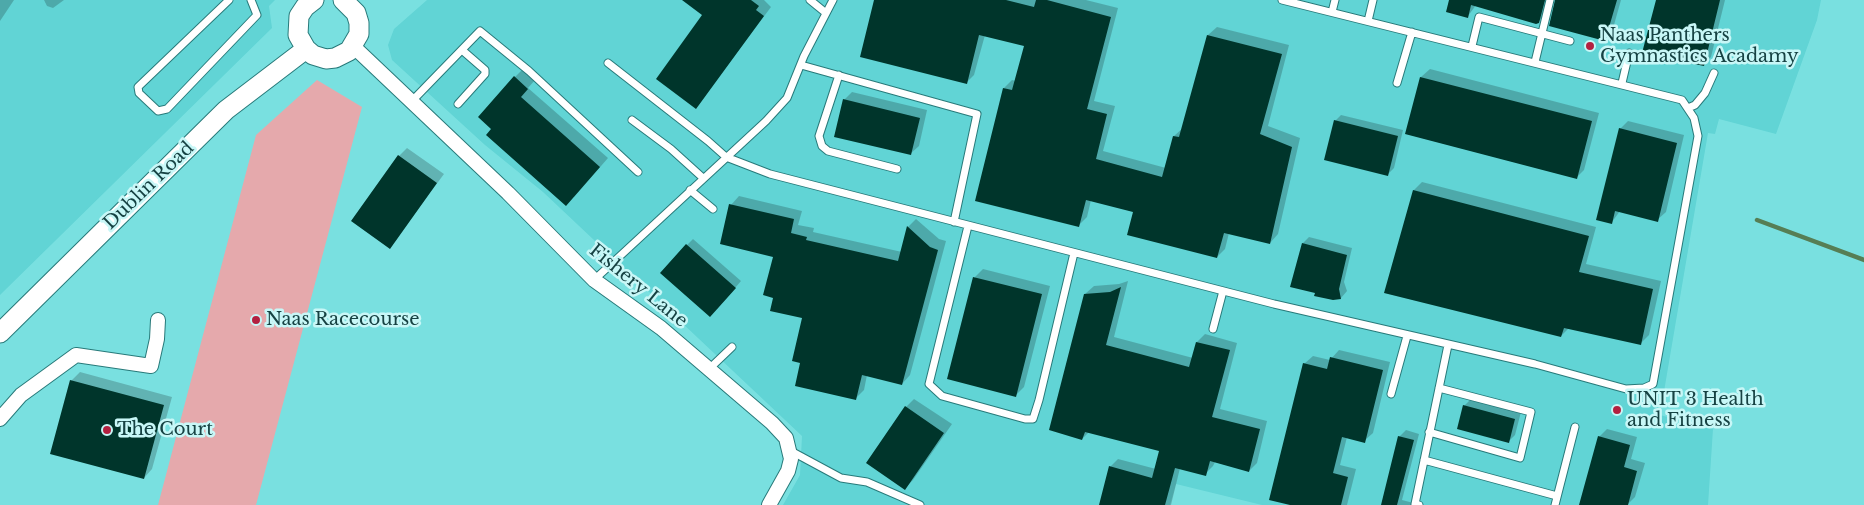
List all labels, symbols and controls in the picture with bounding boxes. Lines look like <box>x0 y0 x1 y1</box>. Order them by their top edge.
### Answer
place label: Naas Panthers Gymnastics Acadamy <box>1600 25 1799 68</box>
marker: Naas Panthers Gymnastics Acadamy <box>1584 40 1596 52</box>
street label: Dublin Road <box>99 138 199 234</box>
street label: Fishery Lane <box>585 240 691 332</box>
place label: Naas Racecourse <box>266 309 420 331</box>
marker: Naas Racecourse <box>250 314 262 326</box>
place label: UNIT 3 Health and Fitness <box>1627 389 1764 432</box>
marker: UNIT 3 Health and Fitness <box>1611 404 1623 416</box>
place label: The Court <box>117 419 213 441</box>
marker: The Court <box>101 424 113 436</box>

